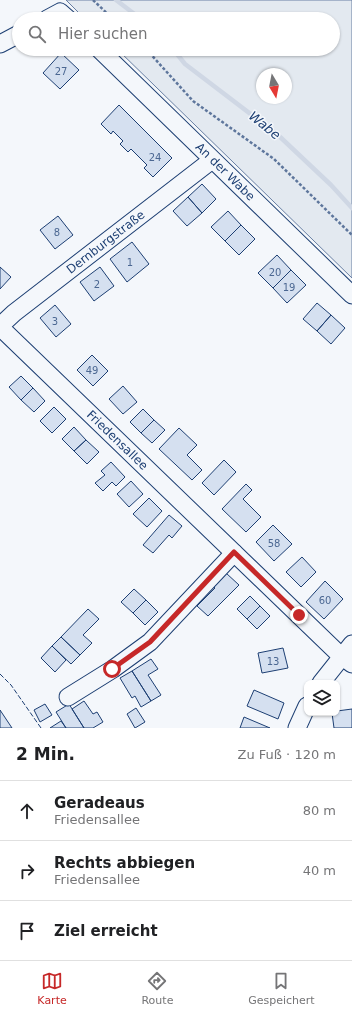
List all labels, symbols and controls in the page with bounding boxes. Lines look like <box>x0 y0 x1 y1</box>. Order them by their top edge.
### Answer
search box <box>12 12 340 56</box>
icon: search <box>26 23 48 45</box>
text: Hier suchen <box>58 25 147 43</box>
house number: 27 <box>55 66 67 77</box>
north arrow <box>256 68 292 104</box>
water label: Wabe <box>246 108 284 143</box>
street label: An der Wabe <box>193 140 258 204</box>
house number: 24 <box>149 152 161 163</box>
street label: Dernburgstraße <box>64 208 147 277</box>
house number: 8 <box>54 227 60 238</box>
house number: 1 <box>127 257 133 268</box>
house number: 20 <box>269 267 281 278</box>
house number: 2 <box>94 279 100 290</box>
house number: 19 <box>283 282 295 293</box>
house number: 3 <box>52 316 58 327</box>
house number: 49 <box>86 365 98 376</box>
street label: Friedensallee <box>84 408 151 473</box>
house number: 58 <box>268 538 280 549</box>
house number: 60 <box>319 595 331 606</box>
route end <box>290 606 308 624</box>
house number: 13 <box>267 656 279 667</box>
route start <box>103 660 121 678</box>
map controls <box>304 680 340 716</box>
button: layers <box>304 680 340 716</box>
text: 2 Min. <box>16 744 75 764</box>
text: Zu Fuß · 120 m <box>238 747 336 762</box>
text: Geradeaus <box>54 794 145 812</box>
icon: ahead <box>16 800 38 822</box>
text: 80 m <box>303 803 336 818</box>
text: Friedensallee <box>54 812 140 827</box>
text: Rechts abbiegen <box>54 854 195 872</box>
icon: right <box>16 860 38 882</box>
text: 40 m <box>303 863 336 878</box>
text: Friedensallee <box>54 872 140 887</box>
icon: arrive <box>16 920 38 942</box>
text: Ziel erreicht <box>54 922 158 940</box>
tab: Karte <box>37 970 67 1007</box>
tab: Route <box>141 970 173 1007</box>
tab: Gespeichert <box>248 970 315 1007</box>

